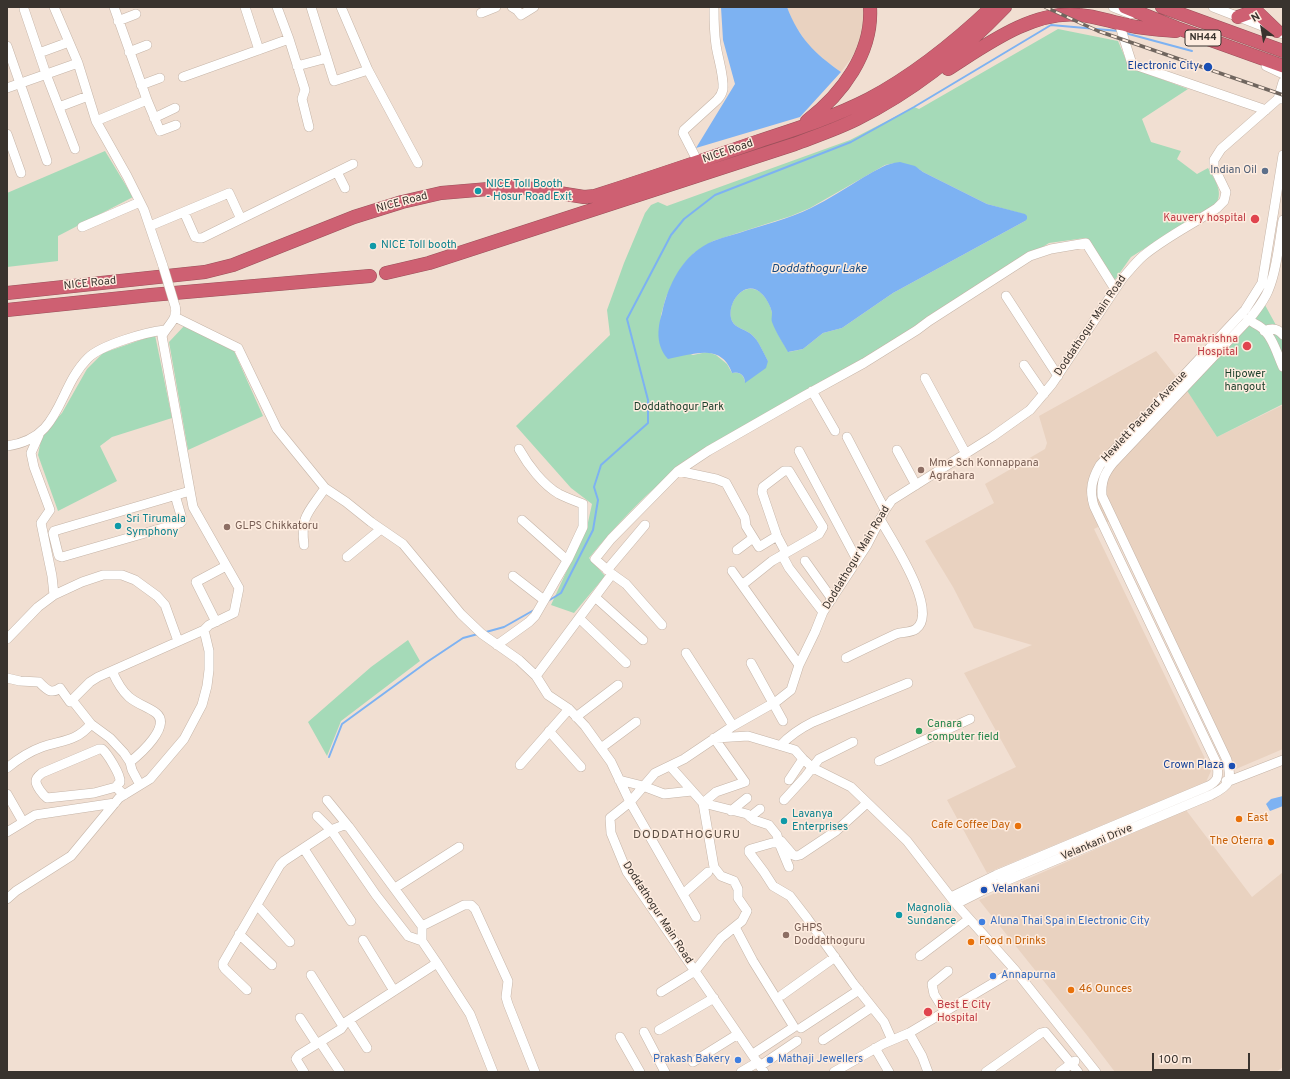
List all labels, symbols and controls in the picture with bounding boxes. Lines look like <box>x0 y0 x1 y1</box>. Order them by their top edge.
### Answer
north arrow <box>1242 8 1282 48</box>
text: N <box>1249 10 1263 26</box>
road number: NH44 <box>1185 30 1221 46</box>
place label: Electronic City <box>1127 60 1199 74</box>
marker: Electronic City <box>1202 61 1214 73</box>
street label: NICE Road <box>701 137 755 167</box>
place label: Indian Oil <box>1210 164 1257 178</box>
marker: Indian Oil <box>1260 166 1270 176</box>
place label: NICE Toll Booth - Hosur Road Exit <box>486 178 572 204</box>
marker: NICE Toll Booth - Hosur Road Exit <box>473 186 483 196</box>
street label: NICE Road <box>375 190 429 216</box>
place label: Kauvery hospital <box>1163 212 1246 226</box>
marker: Kauvery hospital <box>1249 213 1261 225</box>
place label: NICE Toll booth <box>381 239 457 253</box>
marker: NICE Toll booth <box>368 241 378 251</box>
water label: Doddathogur Lake <box>771 263 867 277</box>
street label: Doddathogur Main Road <box>1052 273 1130 379</box>
street label: NICE Road <box>63 275 117 293</box>
place label: Ramakrishna Hospital <box>1173 333 1238 359</box>
marker: Ramakrishna Hospital <box>1241 340 1253 352</box>
park label: Hipower hangout <box>1224 368 1266 394</box>
street label: Hewlett Packard Avenue <box>1099 369 1191 465</box>
park label: Doddathogur Park <box>634 401 724 415</box>
place label: Mme Sch Konnappana Agrahara <box>929 457 1039 483</box>
marker: Mme Sch Konnappana Agrahara <box>916 465 926 475</box>
street label: Doddathogur Main Road <box>821 504 893 612</box>
place label: Sri Tirumala Symphony <box>126 513 186 539</box>
place label: GLPS Chikkatoru <box>235 520 318 534</box>
marker: Sri Tirumala Symphony <box>113 521 123 531</box>
marker: GLPS Chikkatoru <box>222 522 232 532</box>
place label: Canara computer field <box>927 718 999 744</box>
marker: Canara computer field <box>914 726 924 736</box>
place label: Crown Plaza <box>1163 759 1224 773</box>
marker: Crown Plaza <box>1227 761 1237 771</box>
place label: Lavanya Enterprises <box>792 808 848 834</box>
place label: East <box>1247 812 1269 826</box>
marker: East <box>1234 814 1244 824</box>
marker: Lavanya Enterprises <box>779 816 789 826</box>
place label: Cafe Coffee Day <box>931 819 1010 833</box>
marker: Cafe Coffee Day <box>1013 821 1023 831</box>
street label: Velankani Drive <box>1059 822 1135 864</box>
district label: DODDATHOGURU <box>633 829 741 843</box>
place label: The Oterra <box>1210 835 1263 849</box>
marker: The Oterra <box>1266 837 1276 847</box>
street label: Doddathogur Main Road <box>619 860 695 966</box>
place label: Velankani <box>992 883 1040 897</box>
marker: Velankani <box>979 885 989 895</box>
place label: Magnolia Sundance <box>907 902 956 928</box>
marker: Magnolia Sundance <box>894 910 904 920</box>
place label: Aluna Thai Spa in Electronic City <box>990 915 1150 929</box>
marker: Aluna Thai Spa in Electronic City <box>977 917 987 927</box>
place label: GHPS Doddathoguru <box>794 922 865 948</box>
marker: GHPS Doddathoguru <box>781 930 791 940</box>
place label: Food n Drinks <box>979 935 1046 949</box>
marker: Food n Drinks <box>966 937 976 947</box>
place label: Annapurna <box>1001 969 1056 983</box>
marker: Annapurna <box>988 971 998 981</box>
place label: 46 Ounces <box>1079 983 1132 997</box>
marker: 46 Ounces <box>1066 985 1076 995</box>
place label: Best E City Hospital <box>937 999 991 1025</box>
marker: Best E City Hospital <box>922 1006 934 1018</box>
scale bar <box>1154 1045 1252 1071</box>
text: 100 m <box>1159 1052 1192 1068</box>
place label: Prakash Bakery <box>653 1053 730 1067</box>
place label: Mathaji Jewellers <box>778 1053 863 1067</box>
marker: Prakash Bakery <box>733 1055 743 1065</box>
marker: Mathaji Jewellers <box>765 1055 775 1065</box>

